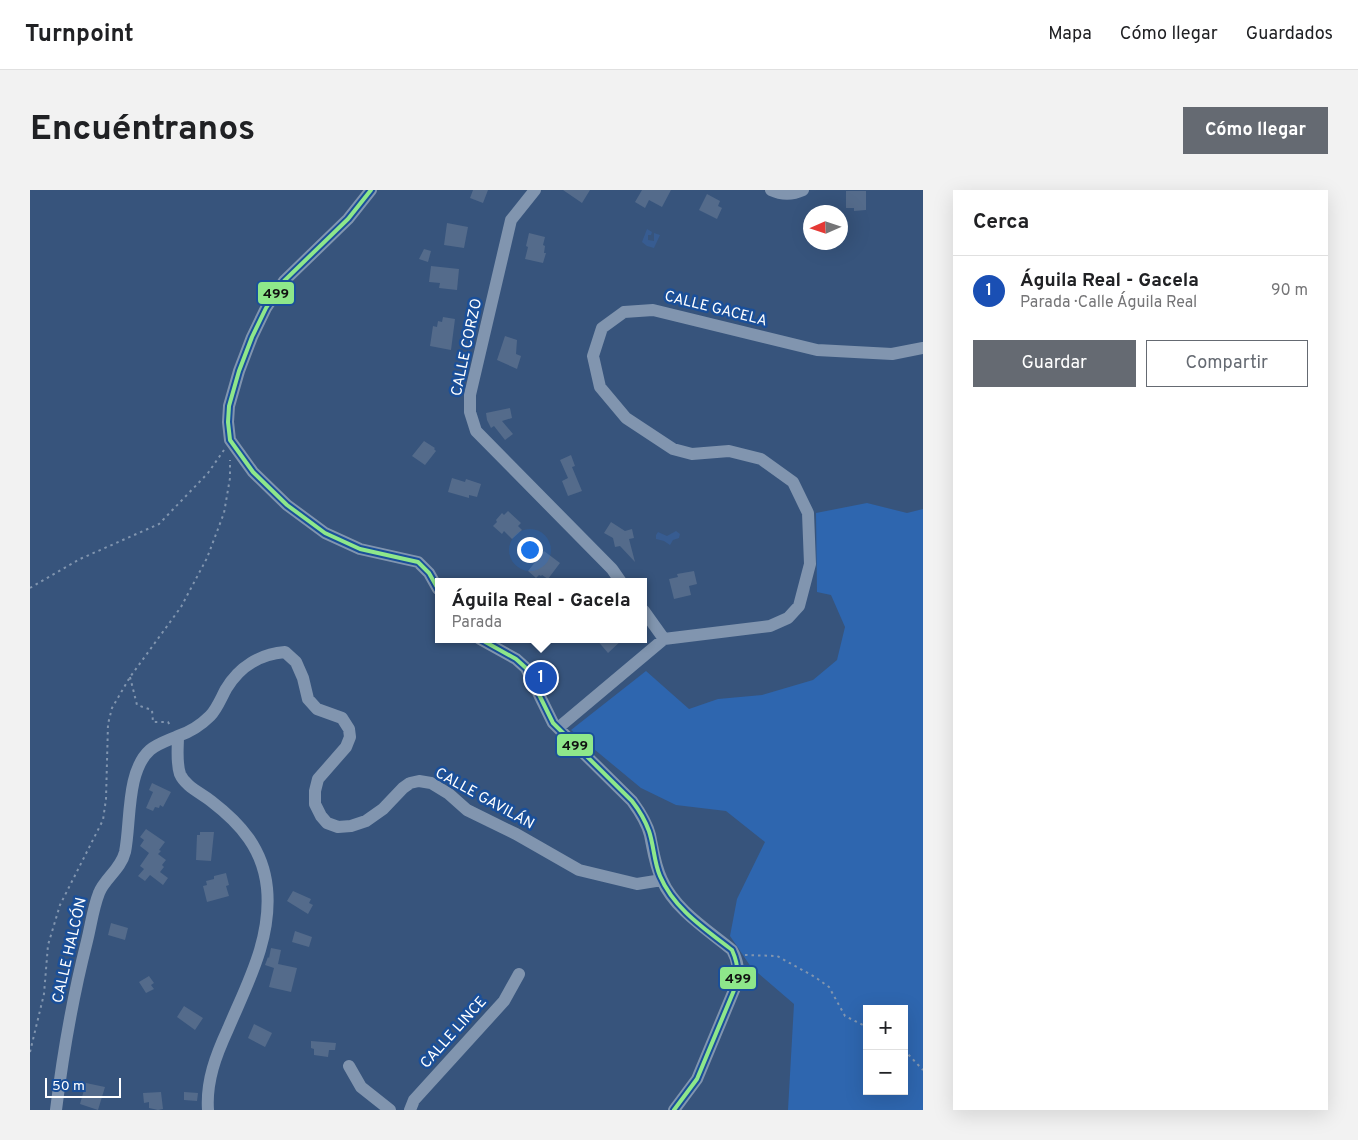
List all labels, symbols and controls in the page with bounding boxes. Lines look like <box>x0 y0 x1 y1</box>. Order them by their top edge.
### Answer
text: Turnpoint <box>25 20 134 50</box>
text: Mapa <box>1048 23 1092 46</box>
text: Cómo llegar <box>1120 23 1218 46</box>
text: Guardados <box>1246 23 1333 46</box>
button: Cómo llegar <box>1183 107 1328 154</box>
text: Encuéntranos <box>30 108 255 152</box>
north arrow <box>803 205 848 250</box>
text: Cerca <box>973 209 1029 236</box>
text: Águila Real - Gacela <box>1020 269 1199 293</box>
line badge: 499 <box>257 281 295 305</box>
text: 1 <box>986 281 992 301</box>
text: 90 m <box>1271 281 1308 301</box>
text: 499 <box>263 286 289 303</box>
street label: CALLE GACELA <box>662 287 769 331</box>
text: Parada · Calle Águila Real <box>1020 293 1197 313</box>
street label: CALLE CORZO <box>448 297 487 398</box>
button: Guardar <box>973 340 1136 387</box>
button: Compartir <box>1146 340 1308 387</box>
your location <box>517 537 543 563</box>
popup <box>435 578 647 643</box>
text: Águila Real - Gacela <box>452 589 630 613</box>
text: Parada <box>452 613 502 633</box>
pin: 1 <box>525 659 557 697</box>
line badge: 499 <box>556 733 594 757</box>
text: 499 <box>562 738 588 755</box>
street label: CALLE GAVILÁN <box>431 763 538 834</box>
street label: CALLE HALCÓN <box>47 895 92 1005</box>
line badge: 499 <box>719 966 757 990</box>
text: 499 <box>725 971 751 988</box>
street label: CALLE LINCE <box>417 993 491 1073</box>
map controls <box>863 1005 908 1095</box>
button: + <box>863 1005 908 1050</box>
button: − <box>863 1050 908 1095</box>
scale bar <box>45 1075 121 1098</box>
text: 50 m <box>52 1078 85 1095</box>

